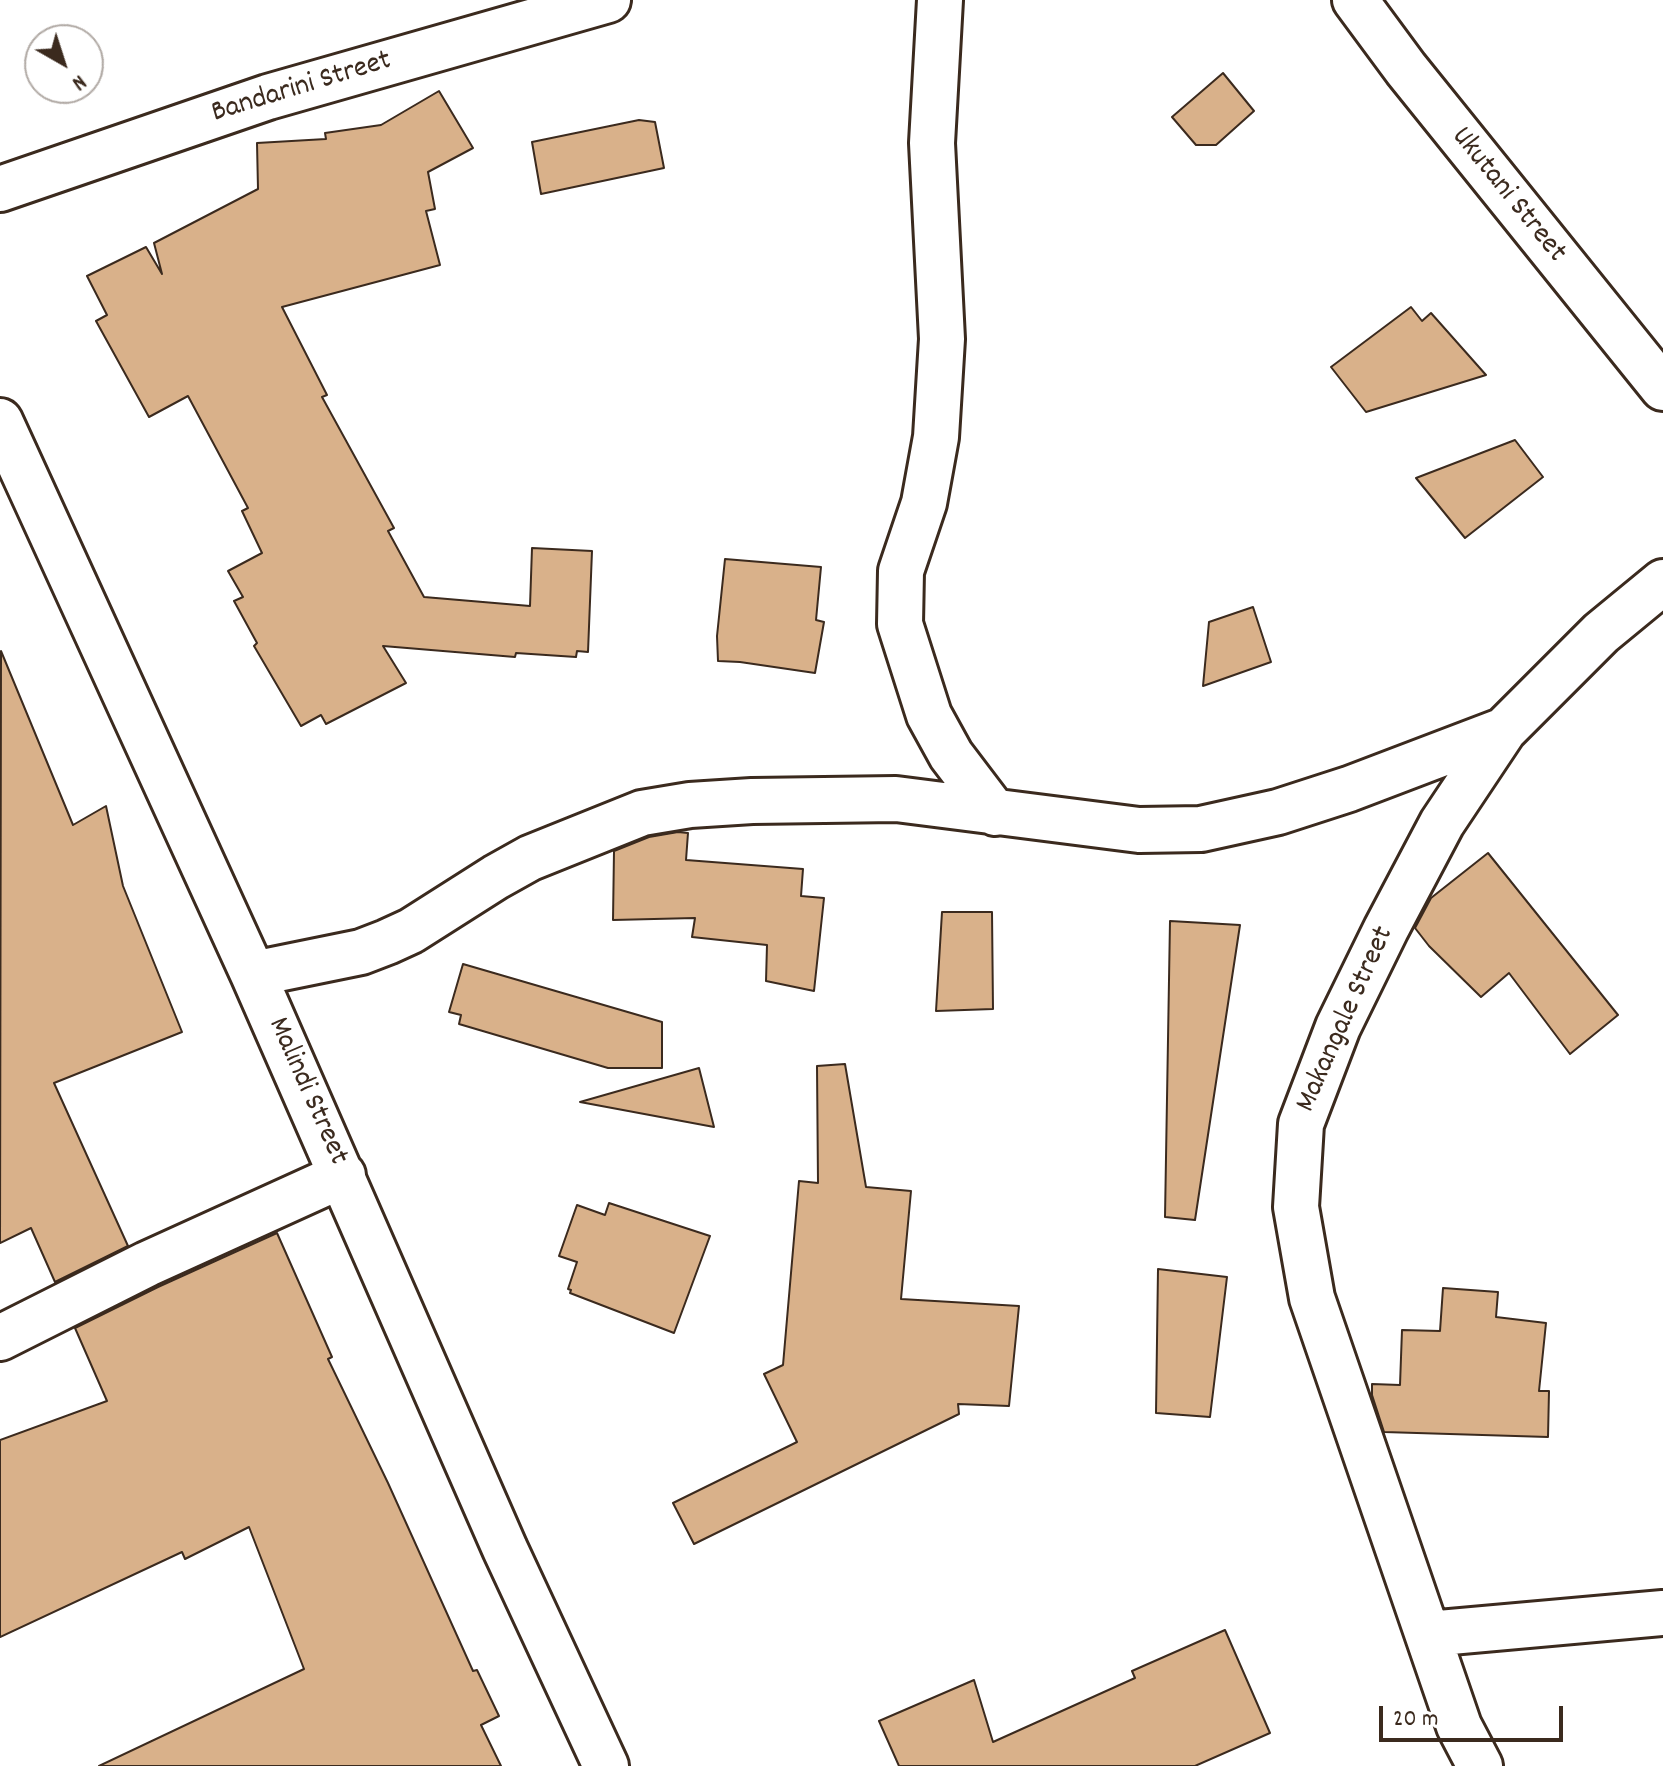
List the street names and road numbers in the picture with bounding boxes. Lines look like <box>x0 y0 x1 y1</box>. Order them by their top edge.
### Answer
street label: Bandarini Street <box>208 45 396 133</box>
street label: Ukutani Street <box>1441 121 1573 271</box>
street label: Makangale Street <box>1290 922 1404 1118</box>
street label: Malindi Street <box>258 1013 354 1171</box>

